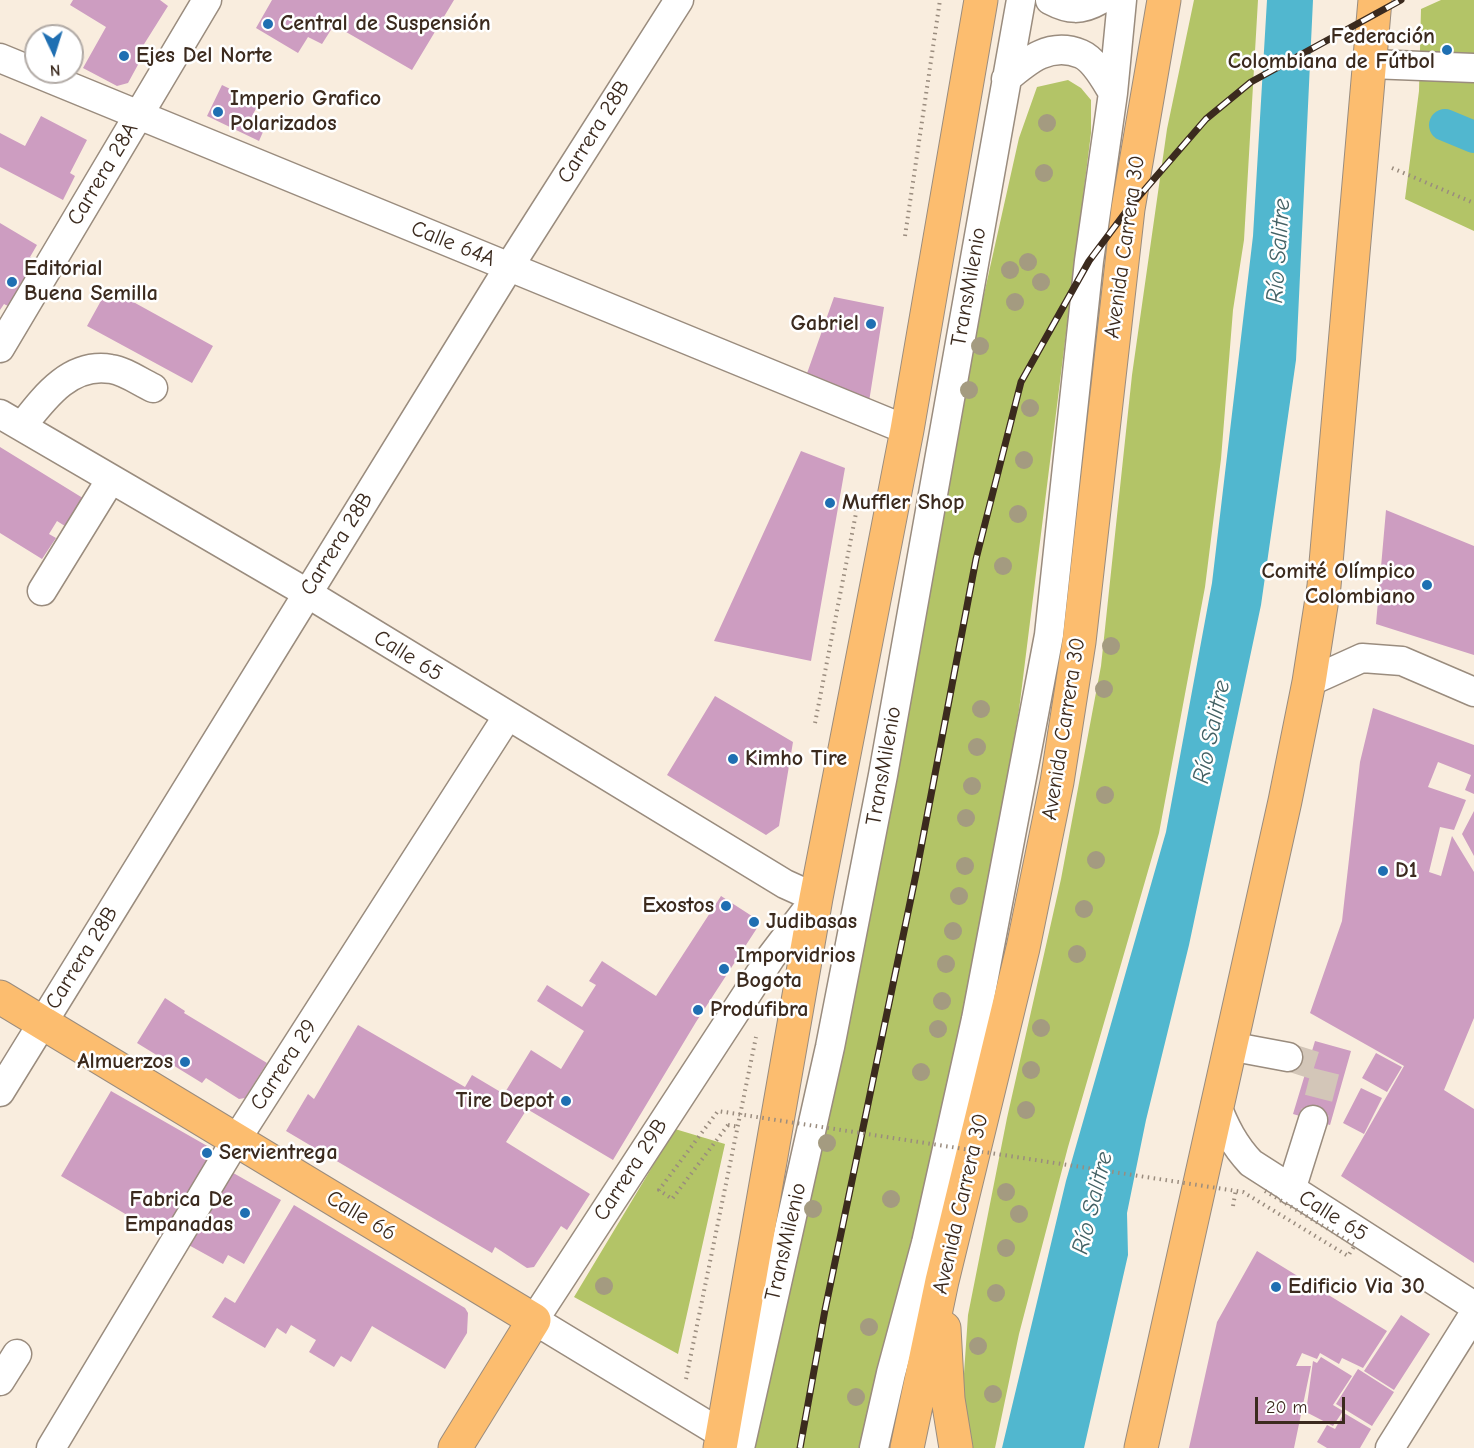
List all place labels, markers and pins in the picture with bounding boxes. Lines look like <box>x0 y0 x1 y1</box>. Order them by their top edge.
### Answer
place label: Central de Suspensión <box>280 11 491 37</box>
marker: Central de Suspensión <box>261 17 275 31</box>
place label: Federación Colombiana de Fútbol <box>1228 24 1435 76</box>
place label: Ejes Del Norte <box>136 43 272 69</box>
marker: Federación Colombiana de Fútbol <box>1440 43 1454 57</box>
marker: Ejes Del Norte <box>117 49 131 63</box>
place label: Imperio Grafico Polarizados <box>230 86 381 138</box>
marker: Imperio Grafico Polarizados <box>211 105 225 119</box>
place label: Editorial Buena Semilla <box>24 256 158 308</box>
marker: Editorial Buena Semilla <box>5 275 19 289</box>
place label: Gabriel <box>791 311 859 337</box>
marker: Gabriel <box>864 317 878 331</box>
place label: Muffler Shop <box>842 490 964 516</box>
marker: Muffler Shop <box>823 496 837 510</box>
place label: Comité Olímpico Colombiano <box>1262 559 1415 610</box>
marker: Comité Olímpico Colombiano <box>1420 578 1434 592</box>
place label: Kimho Tire <box>745 746 847 772</box>
marker: Kimho Tire <box>726 752 740 766</box>
place label: D1 <box>1395 858 1417 884</box>
marker: D1 <box>1376 864 1390 878</box>
place label: Exostos <box>642 893 714 919</box>
marker: Exostos <box>719 899 733 913</box>
place label: Judibasas <box>766 909 857 935</box>
marker: Judibasas <box>747 915 761 929</box>
place label: Imporvidrios Bogota <box>736 943 855 994</box>
marker: Imporvidrios Bogota <box>717 962 731 976</box>
place label: Produfibra <box>710 997 808 1023</box>
marker: Produfibra <box>691 1003 705 1017</box>
place label: Almuerzos <box>77 1049 173 1075</box>
marker: Almuerzos <box>178 1055 192 1069</box>
place label: Tire Depot <box>456 1088 554 1114</box>
marker: Tire Depot <box>559 1094 573 1108</box>
place label: Servientrega <box>219 1140 338 1166</box>
marker: Servientrega <box>200 1146 214 1160</box>
place label: Fabrica De Empanadas <box>125 1187 233 1238</box>
marker: Fabrica De Empanadas <box>238 1206 252 1220</box>
place label: Edificio Via 30 <box>1288 1274 1425 1300</box>
marker: Edificio Via 30 <box>1269 1280 1283 1294</box>

